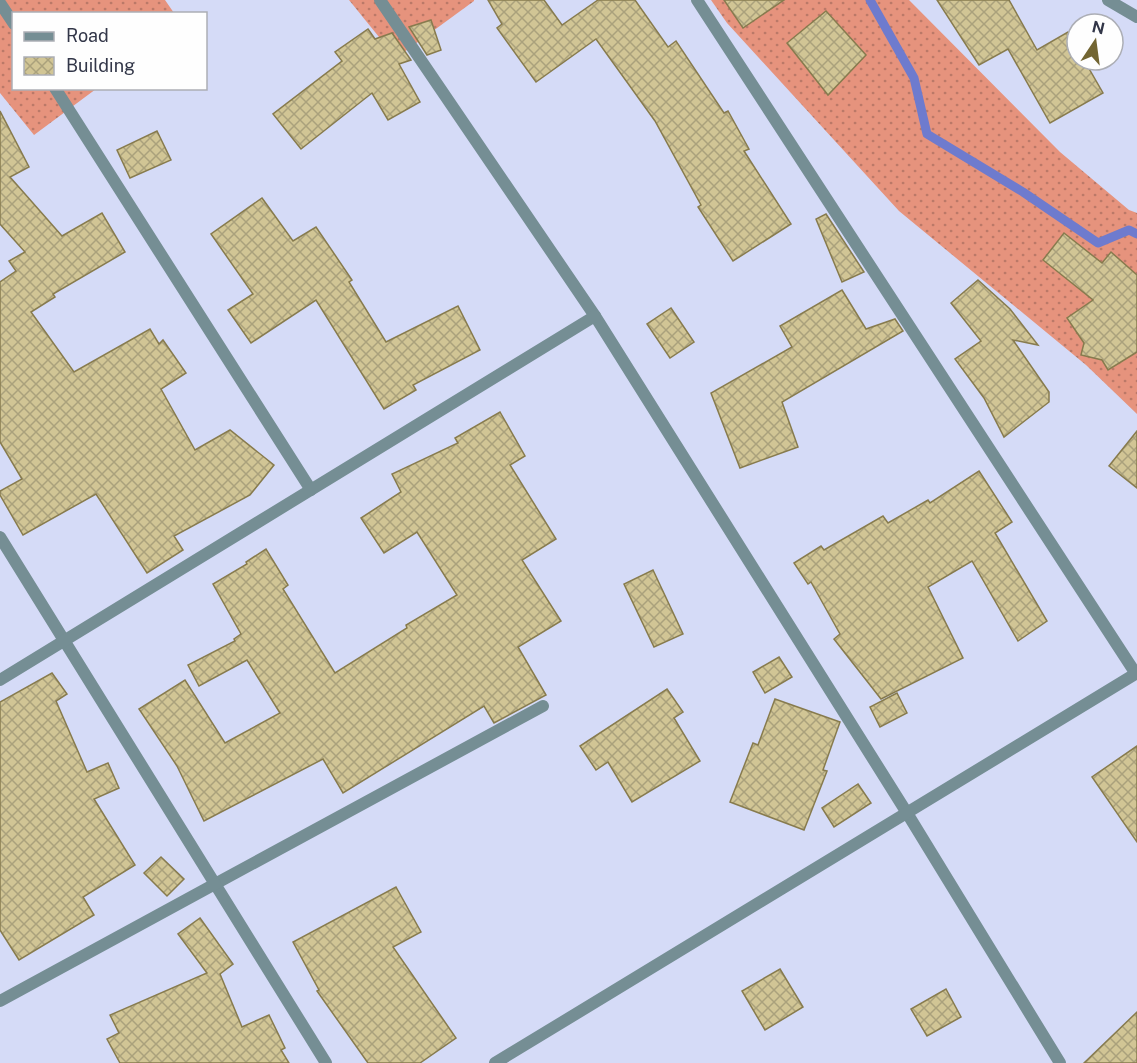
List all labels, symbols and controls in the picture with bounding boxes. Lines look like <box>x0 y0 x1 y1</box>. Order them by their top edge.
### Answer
legend <box>12 12 207 90</box>
north arrow <box>1065 12 1125 72</box>
text: N <box>1090 17 1106 39</box>
text: Road <box>66 25 109 46</box>
text: Building <box>66 55 135 76</box>

